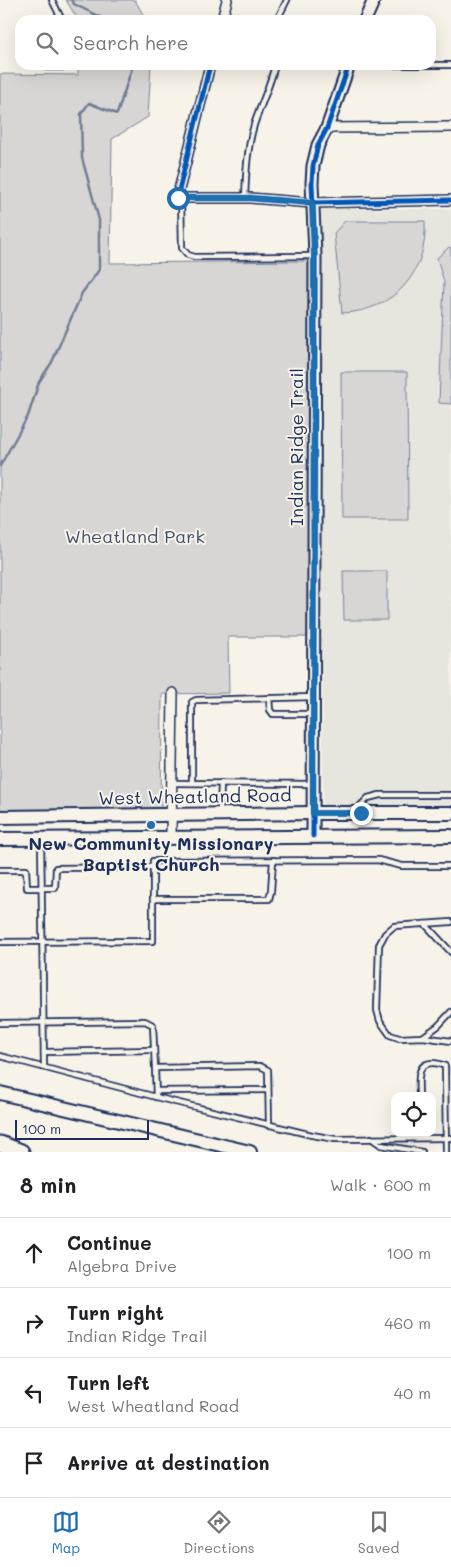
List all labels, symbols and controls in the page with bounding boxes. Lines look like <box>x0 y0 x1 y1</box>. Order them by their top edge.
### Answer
search box <box>15 15 436 70</box>
icon: search <box>33 29 61 57</box>
text: Search here <box>73 30 189 55</box>
route start <box>167 187 190 210</box>
street label: Indian Ridge Trail <box>284 368 308 526</box>
park label: Wheatland Park <box>65 524 205 548</box>
street label: West Wheatland Road <box>98 782 292 810</box>
route end <box>350 802 373 825</box>
marker: New Community Missionary Baptist Church <box>145 819 157 831</box>
place label: New Community Missionary Baptist Church <box>29 831 274 876</box>
map controls <box>391 1092 436 1137</box>
button: locate <box>391 1092 436 1137</box>
scale bar <box>15 1117 149 1140</box>
text: 100 m <box>22 1119 61 1138</box>
text: 8 min <box>20 1171 76 1198</box>
text: Walk · 600 m <box>330 1174 431 1195</box>
text: Continue <box>67 1230 152 1255</box>
icon: ahead <box>20 1239 48 1267</box>
text: 100 m <box>386 1242 431 1263</box>
text: Algebra Drive <box>67 1255 177 1276</box>
text: Turn right <box>67 1300 164 1325</box>
icon: right <box>20 1309 48 1337</box>
text: 460 m <box>384 1312 431 1333</box>
text: Indian Ridge Trail <box>67 1325 207 1346</box>
text: Turn left <box>67 1370 150 1395</box>
icon: left <box>20 1379 48 1407</box>
text: 40 m <box>394 1382 431 1403</box>
text: West Wheatland Road <box>67 1395 239 1416</box>
icon: arrive <box>20 1449 48 1477</box>
text: Arrive at destination <box>67 1450 270 1475</box>
tab: Map <box>52 1508 80 1557</box>
tab: Directions <box>183 1508 255 1557</box>
tab: Saved <box>358 1508 399 1557</box>

